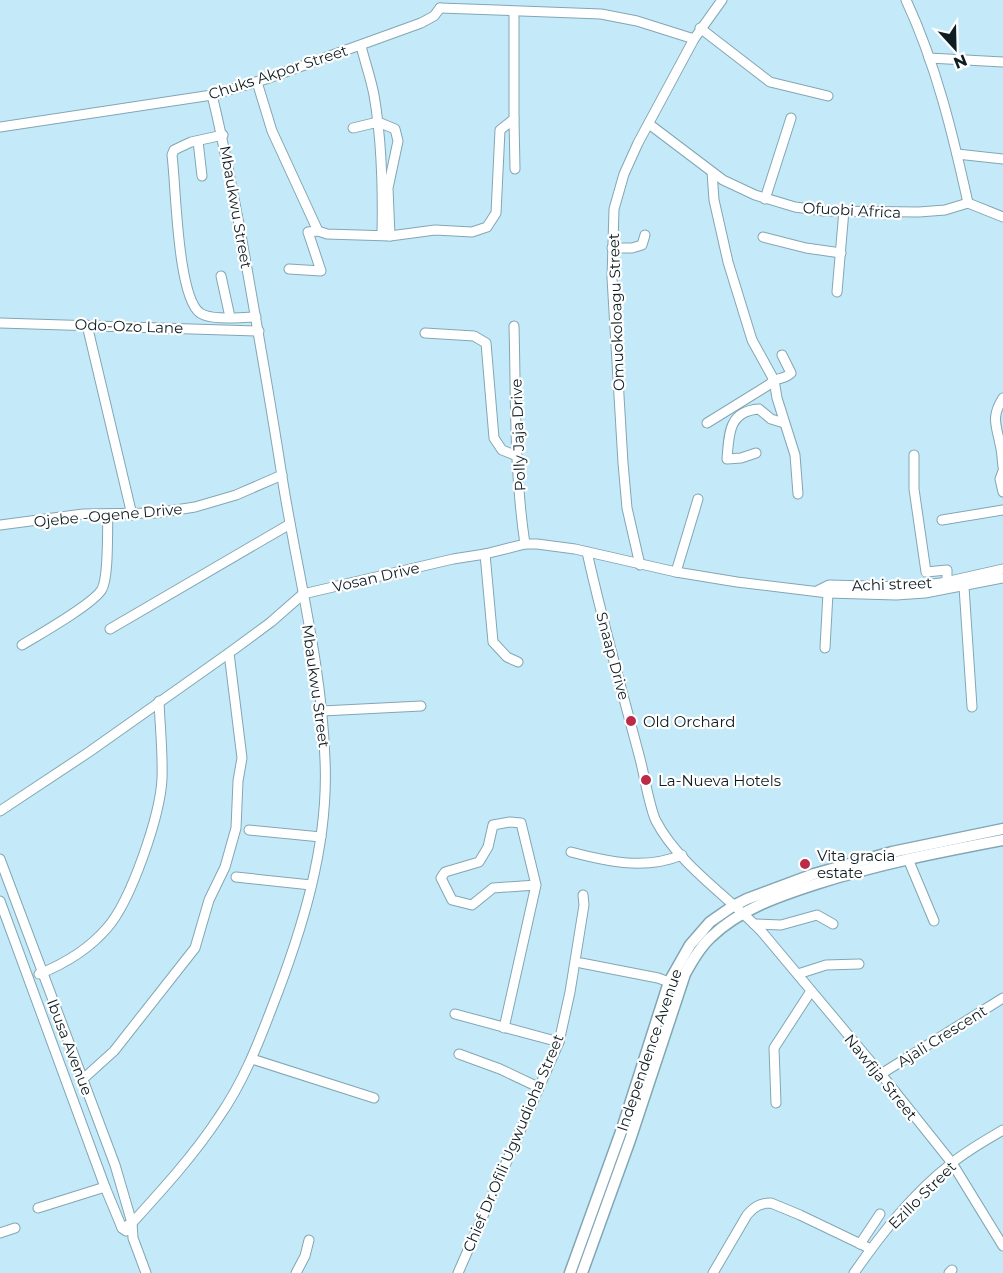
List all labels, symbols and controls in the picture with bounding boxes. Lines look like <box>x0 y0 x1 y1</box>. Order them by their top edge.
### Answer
north arrow <box>925 18 985 78</box>
street label: Chuks Akpor Street <box>206 41 350 103</box>
text: N <box>951 50 970 73</box>
street label: Mbaukwu Street <box>216 144 256 270</box>
street label: Ofuobi Africa <box>802 198 902 222</box>
street label: Omuokoloagu Street <box>604 233 628 391</box>
street label: Odo-Ozo Lane <box>74 315 184 337</box>
street label: Polly Jaja Drive <box>507 378 529 492</box>
street label: Ojebe -Ogene Drive <box>33 499 183 531</box>
street label: Vosan Drive <box>331 558 421 596</box>
street label: Achi street <box>851 573 933 595</box>
street label: Snaap Drive <box>592 610 634 702</box>
street label: Mbaukwu Street <box>298 623 334 749</box>
place label: Old Orchard <box>643 712 735 731</box>
marker: Old Orchard <box>624 714 638 728</box>
place label: La-Nueva Hotels <box>658 771 781 790</box>
marker: La-Nueva Hotels <box>639 773 653 787</box>
place label: Vita gracia estate <box>817 846 895 882</box>
marker: Vita gracia estate <box>798 857 812 871</box>
street label: Independence Avenue <box>612 966 686 1134</box>
street label: Ibusa Avenue <box>43 996 97 1098</box>
street label: Ajali Crescent <box>894 1001 990 1071</box>
street label: Nawfija Street <box>840 1030 922 1124</box>
street label: Chief Dr.Ofili Ugwudioha Street <box>458 1031 568 1255</box>
street label: Ezillo Street <box>884 1157 960 1233</box>

